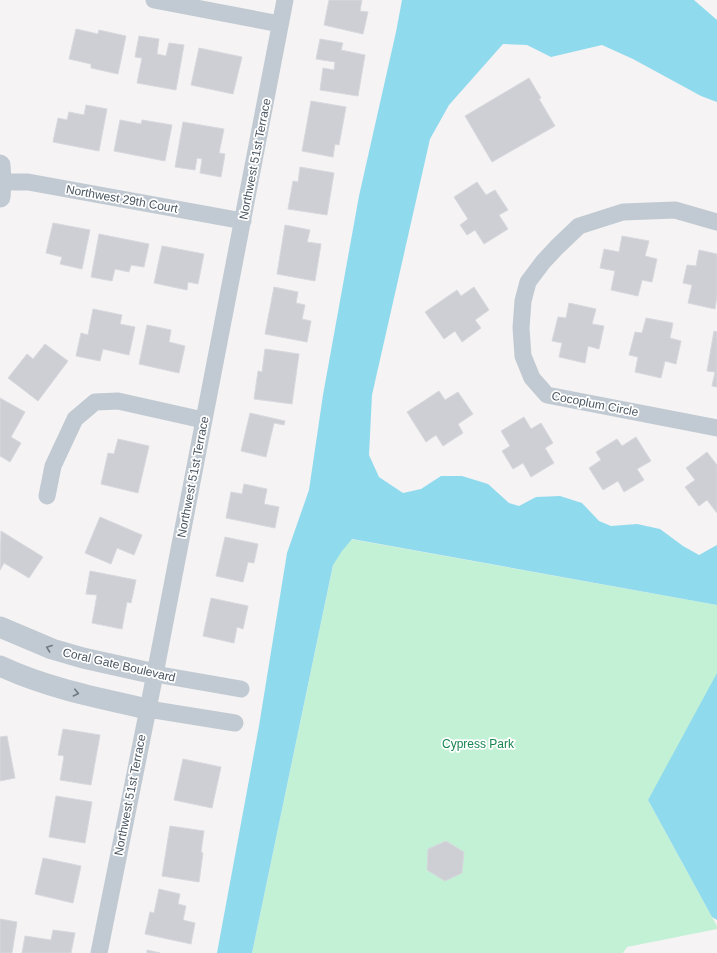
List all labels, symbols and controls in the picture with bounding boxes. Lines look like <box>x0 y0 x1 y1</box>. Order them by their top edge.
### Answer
street label: Northwest 51st Terrace <box>236 97 274 221</box>
street label: Northwest 29th Court <box>65 182 180 216</box>
street label: Cocoplum Circle <box>550 389 640 419</box>
street label: Northwest 51st Terrace <box>174 415 212 539</box>
one-way arrow <box>46 644 53 652</box>
street label: Coral Gate Boulevard <box>61 645 177 685</box>
one-way arrow <box>73 688 80 696</box>
street label: Northwest 51st Terrace <box>111 733 149 857</box>
park label: Cypress Park <box>442 737 515 751</box>

